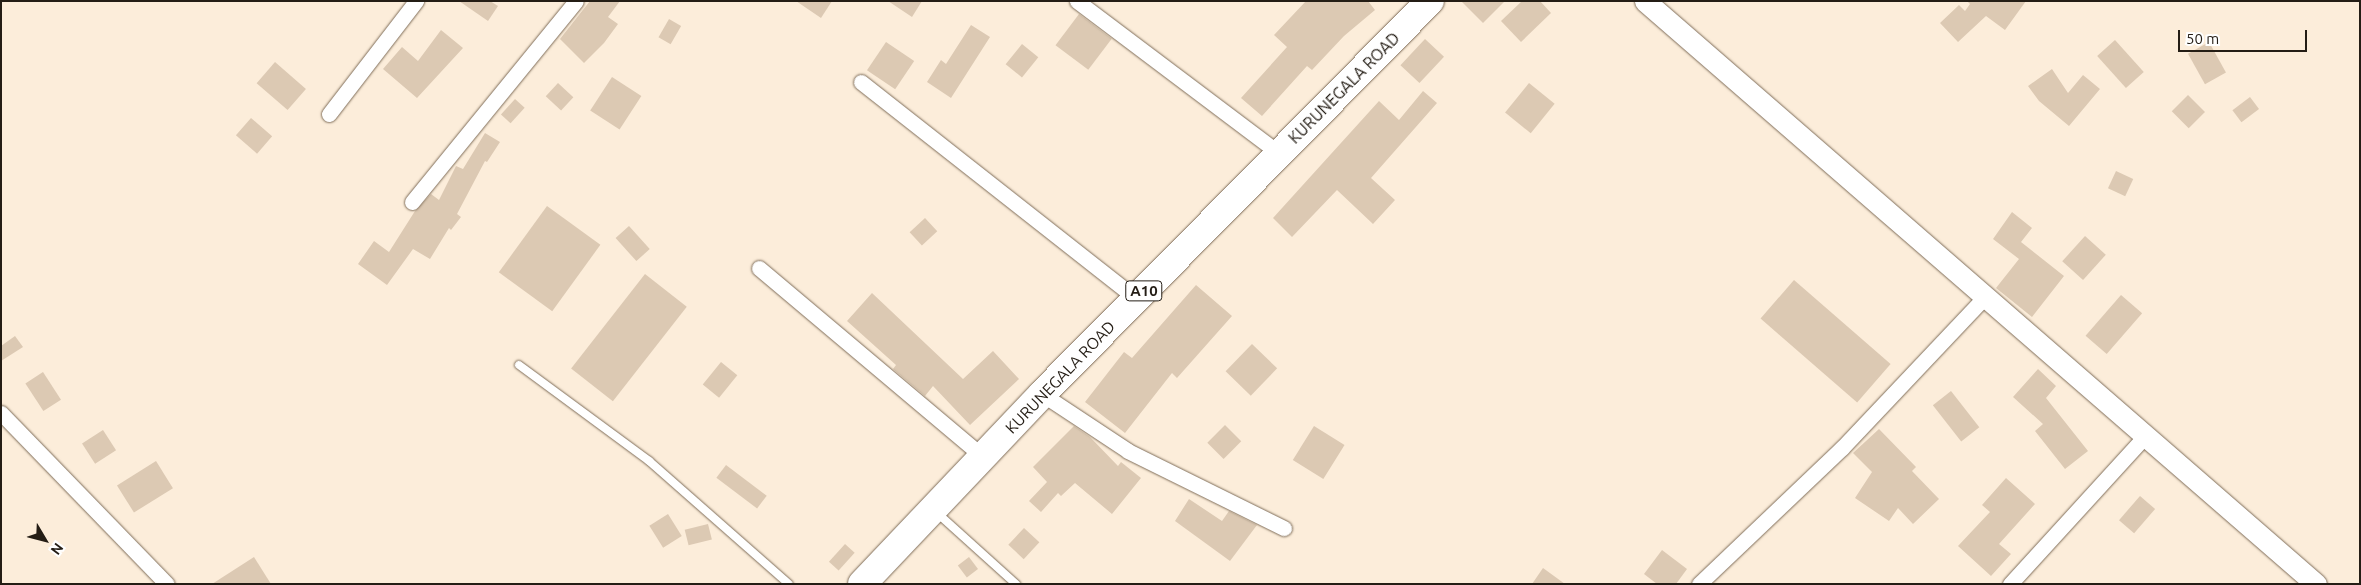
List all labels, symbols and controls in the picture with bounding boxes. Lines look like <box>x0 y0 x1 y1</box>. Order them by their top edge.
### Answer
scale bar <box>2181 20 2310 52</box>
street label: KURUNEGALA ROAD <box>1284 28 1404 148</box>
text: 50 m <box>2186 30 2219 47</box>
road number: A10 <box>1125 278 1163 304</box>
street label: KURUNEGALA ROAD <box>1001 317 1119 437</box>
north arrow <box>20 515 70 565</box>
text: N <box>47 540 67 558</box>

